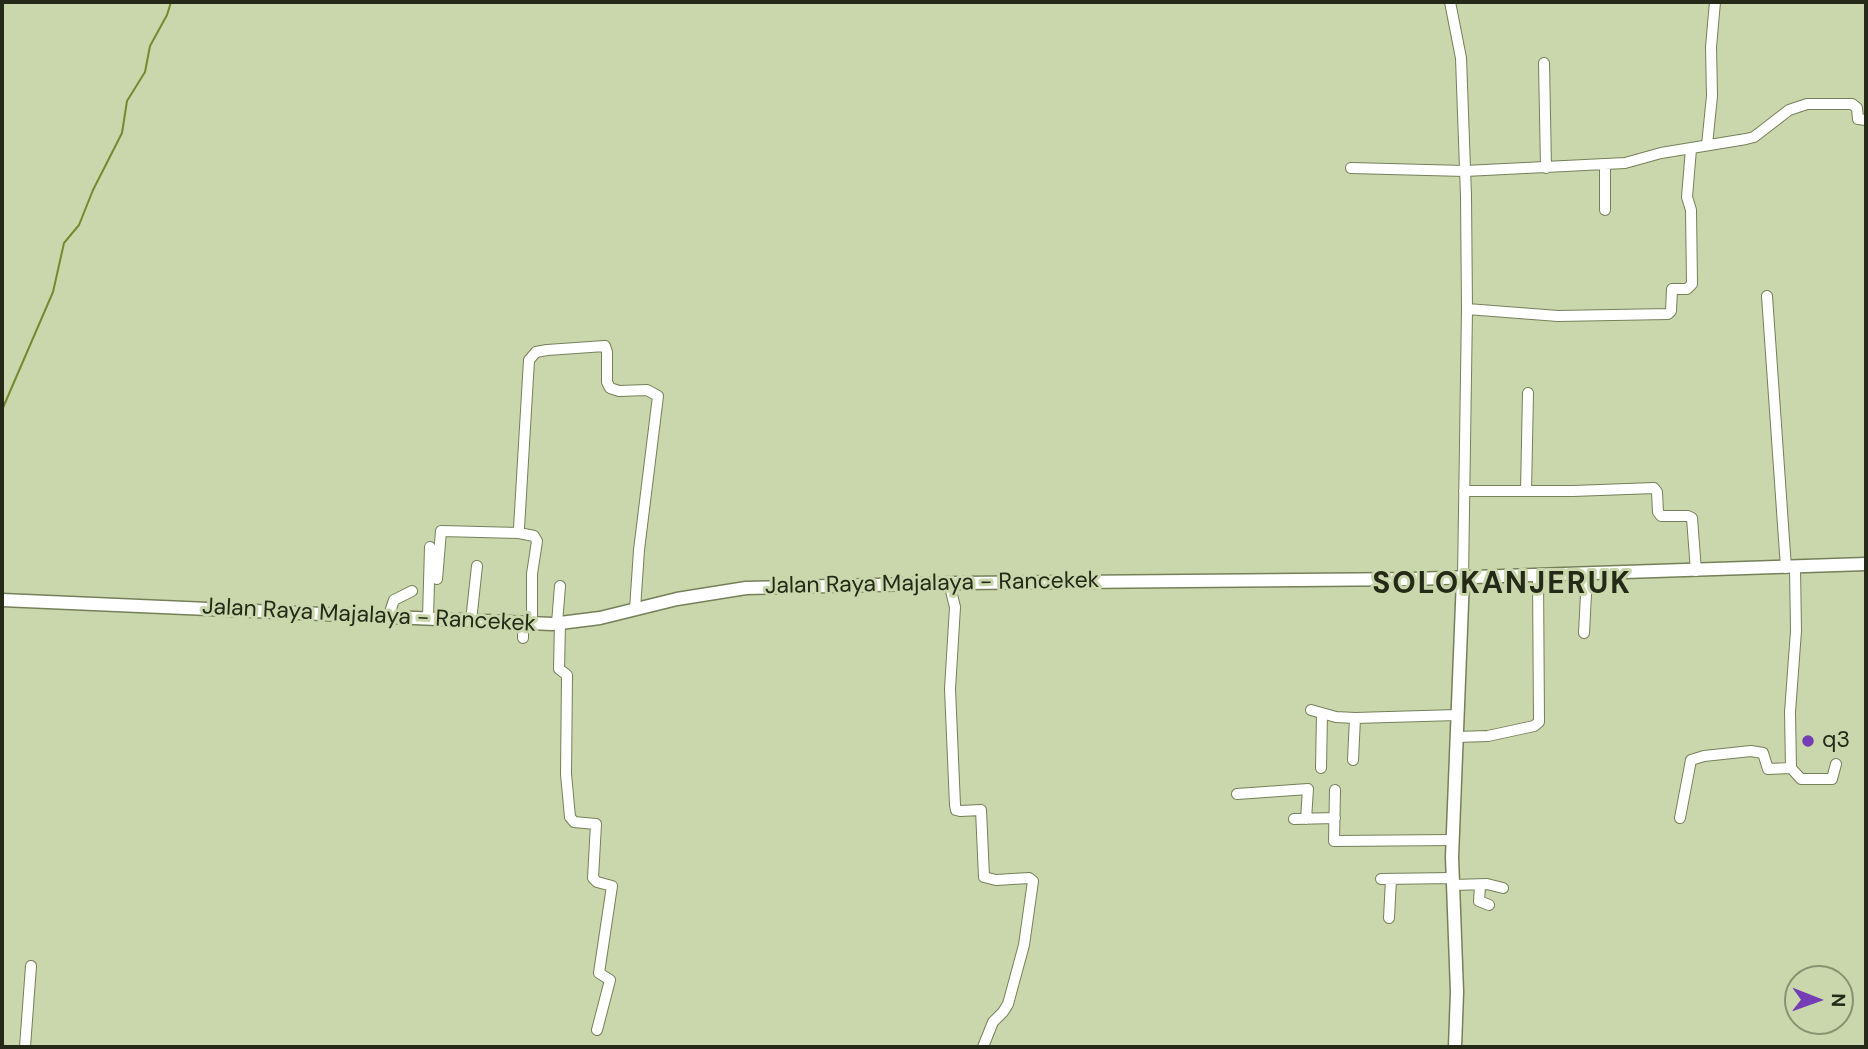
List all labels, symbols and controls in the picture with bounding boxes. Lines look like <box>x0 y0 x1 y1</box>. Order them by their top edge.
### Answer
street label: Jalan Raya Majalaya - Rancekek <box>765 567 1099 601</box>
district label: SOLOKANJERUK <box>1374 567 1630 603</box>
street label: Jalan Raya Majalaya - Rancekek <box>201 593 537 639</box>
place label: q3 <box>1822 727 1850 755</box>
marker: q3 <box>1800 733 1816 749</box>
north arrow <box>1784 965 1854 1035</box>
text: N <box>1826 993 1851 1007</box>

